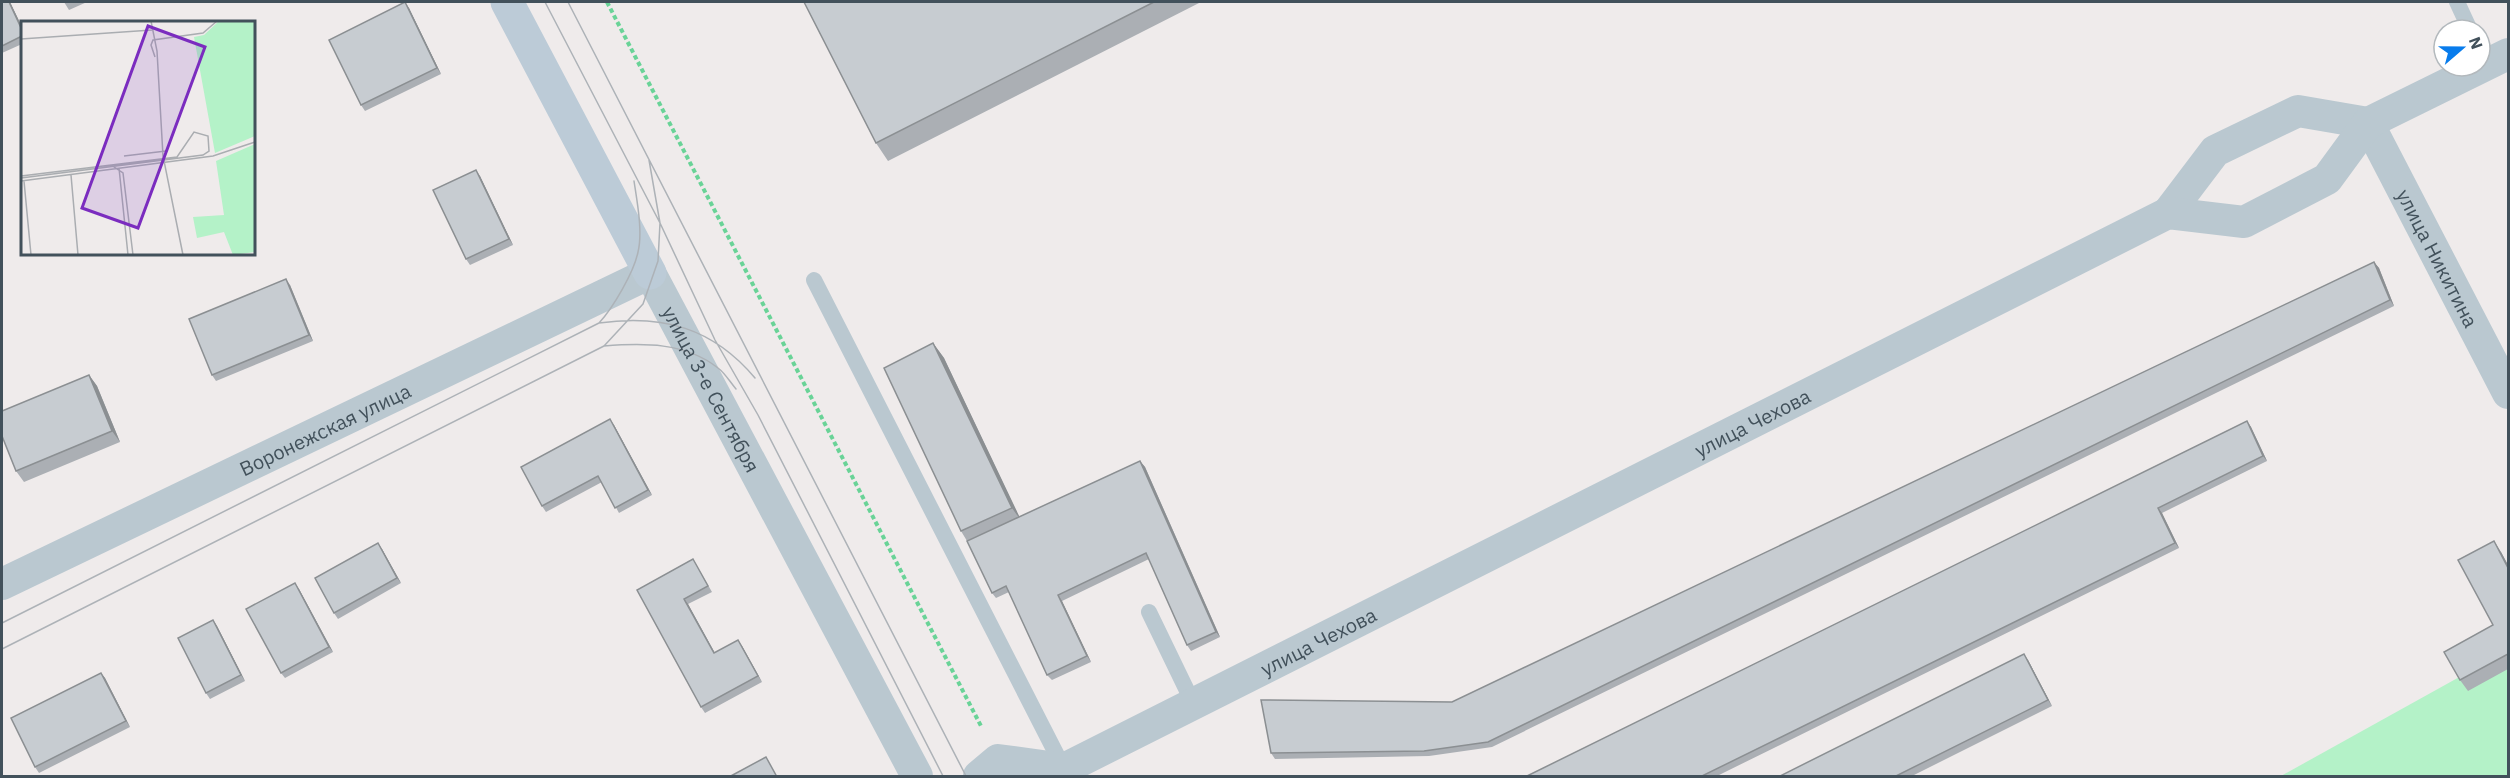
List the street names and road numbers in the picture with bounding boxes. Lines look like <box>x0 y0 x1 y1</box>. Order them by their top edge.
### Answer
street label: улица Никитина <box>2391 184 2485 332</box>
street label: улица 3-е Сентября <box>656 301 767 477</box>
street label: Воронежская улица <box>235 376 415 482</box>
street label: улица Чехова <box>1690 382 1815 463</box>
street label: улица Чехова <box>1255 600 1381 682</box>

